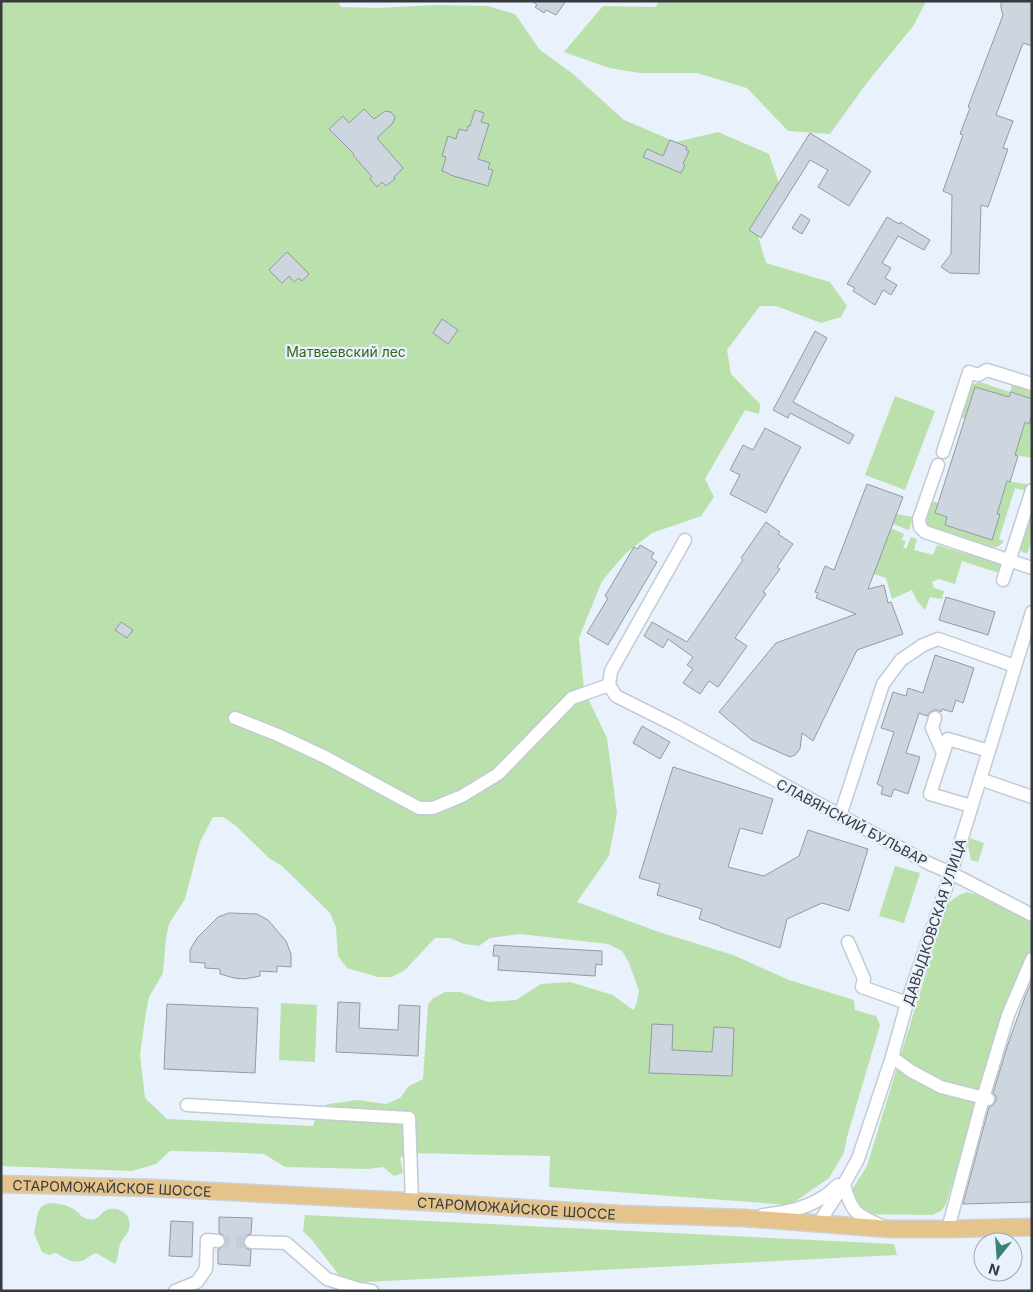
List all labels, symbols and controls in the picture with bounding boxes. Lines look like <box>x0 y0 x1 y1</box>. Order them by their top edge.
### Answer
park label: Матвеевский лес <box>286 343 406 360</box>
street label: СЛАВЯНСКИЙ БУЛЬВАР <box>774 774 931 869</box>
street label: ДАВЫДКОВСКАЯ УЛИЦА <box>899 836 969 1008</box>
street label: СТАРОМОЖАЙСКОЕ ШОССЕ <box>12 1176 212 1199</box>
street label: СТАРОМОЖАЙСКОЕ ШОССЕ <box>417 1193 616 1222</box>
north arrow <box>973 1232 1023 1282</box>
text: N <box>986 1260 1002 1280</box>

